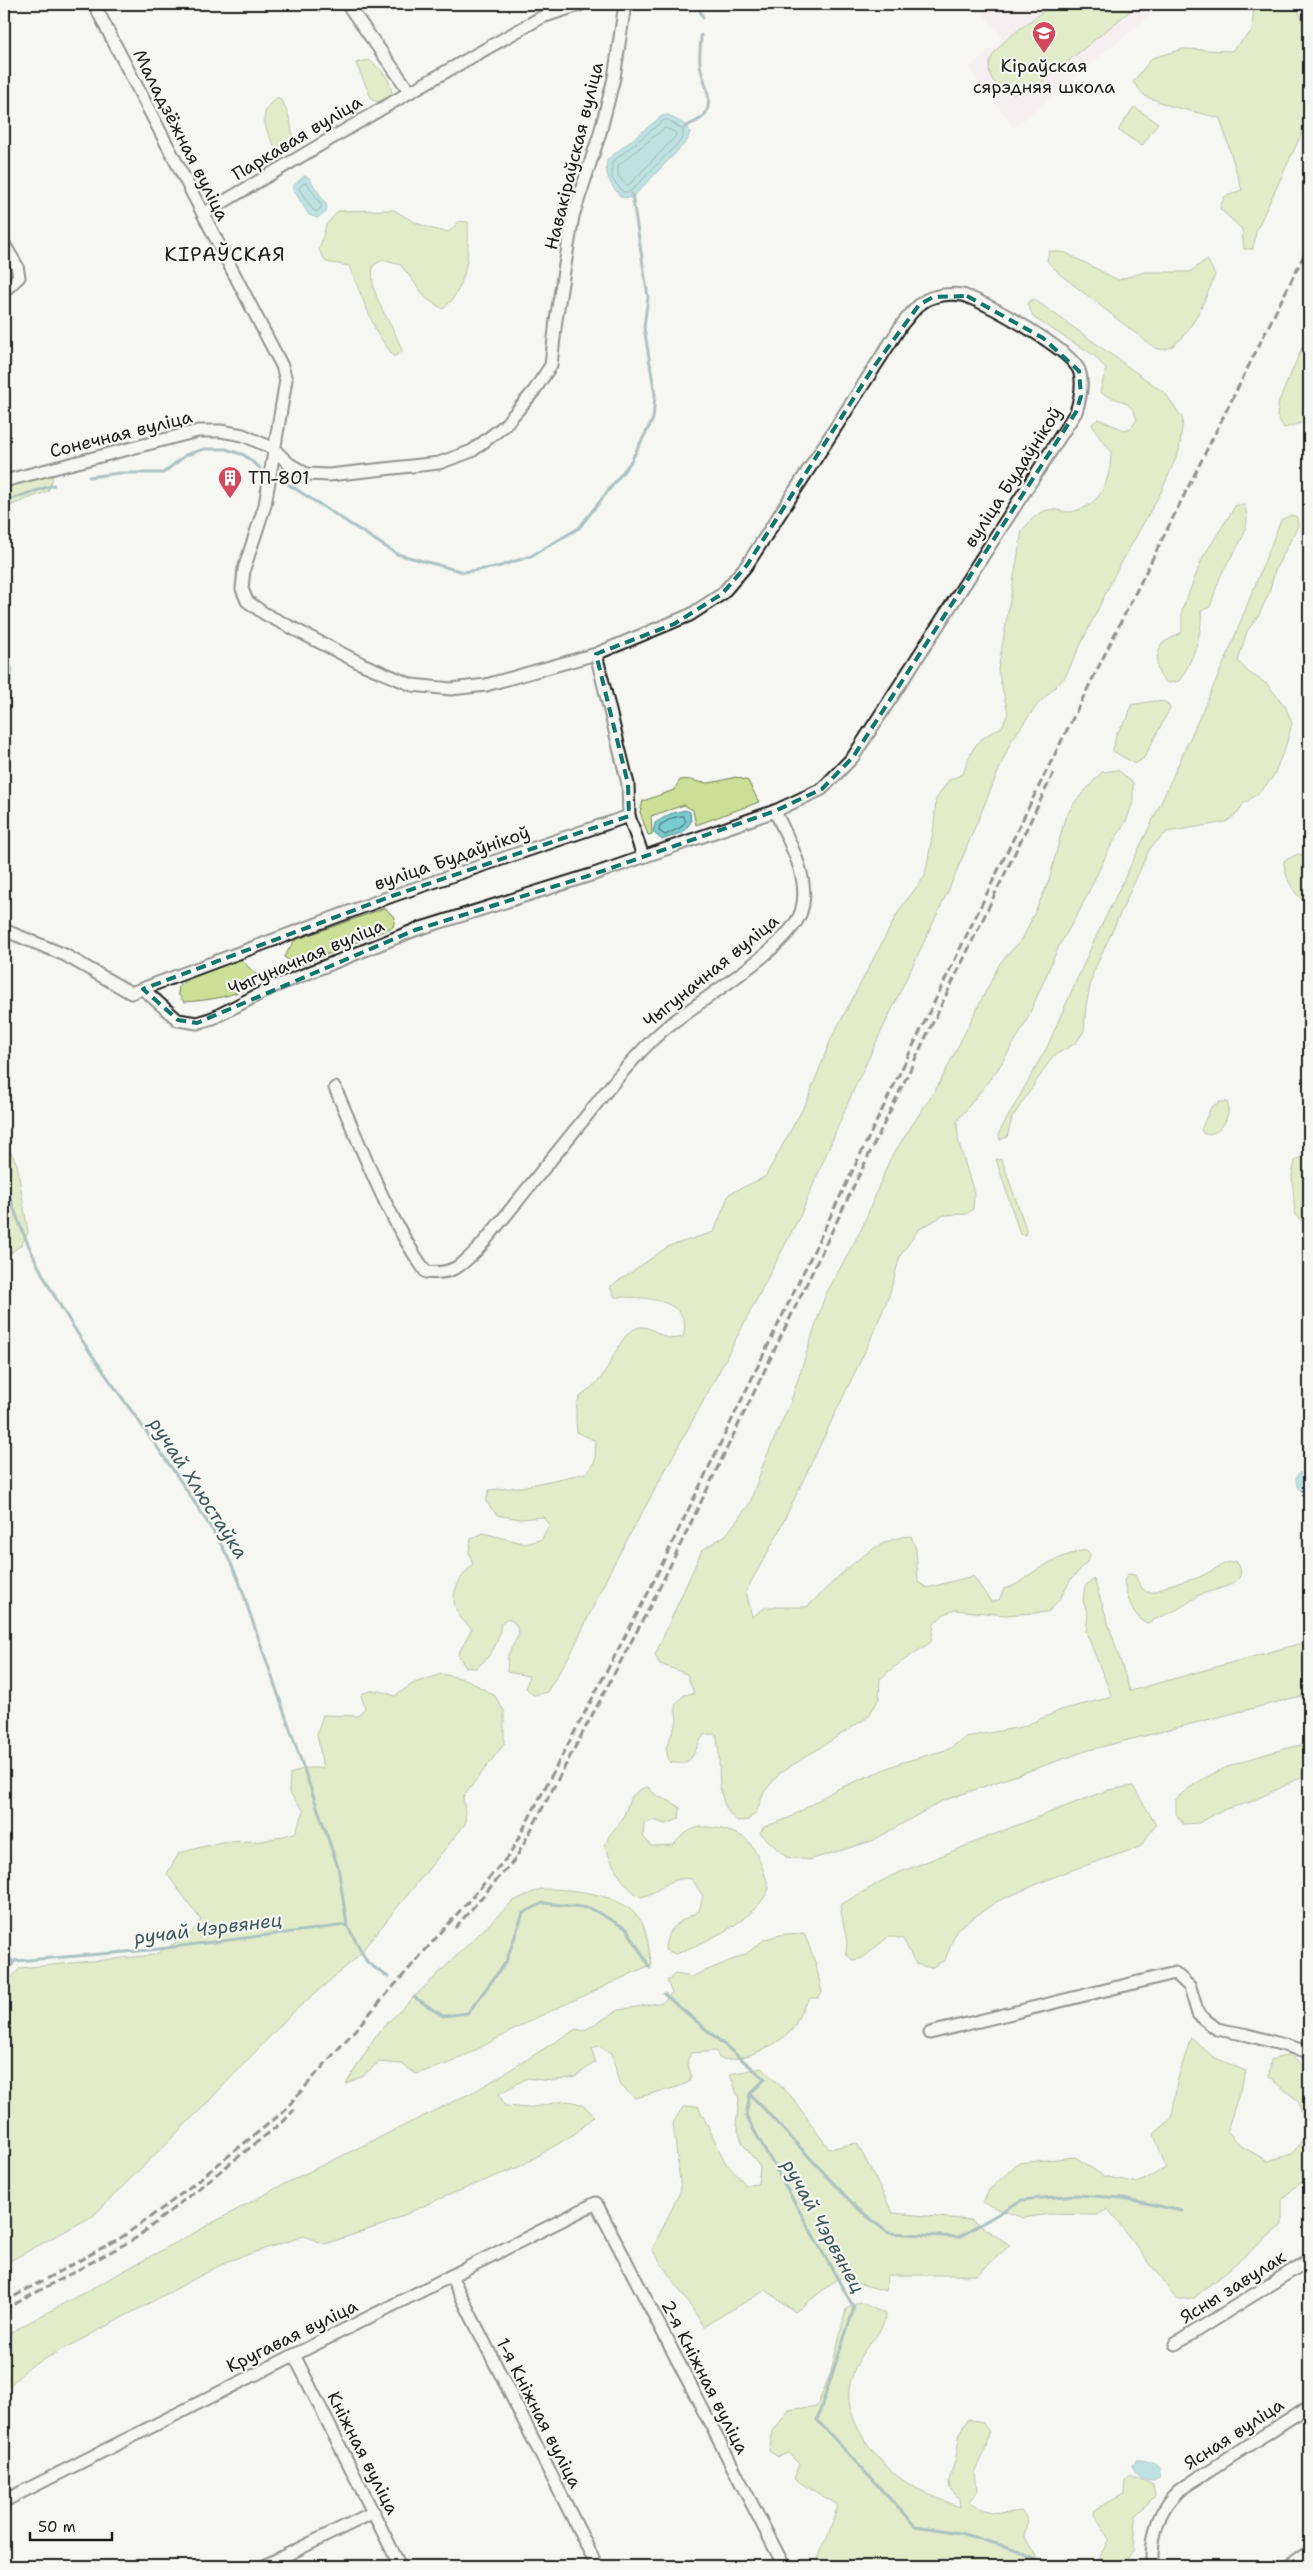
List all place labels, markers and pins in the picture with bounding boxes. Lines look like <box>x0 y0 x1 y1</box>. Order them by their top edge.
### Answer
school or university icon: Кіраўская сярэдняя школа <box>1031 20 1057 54</box>
place label: Кіраўская сярэдняя школа <box>973 54 1115 99</box>
building icon: ТП-801 <box>217 465 243 499</box>
place label: ТП-801 <box>248 466 310 490</box>

